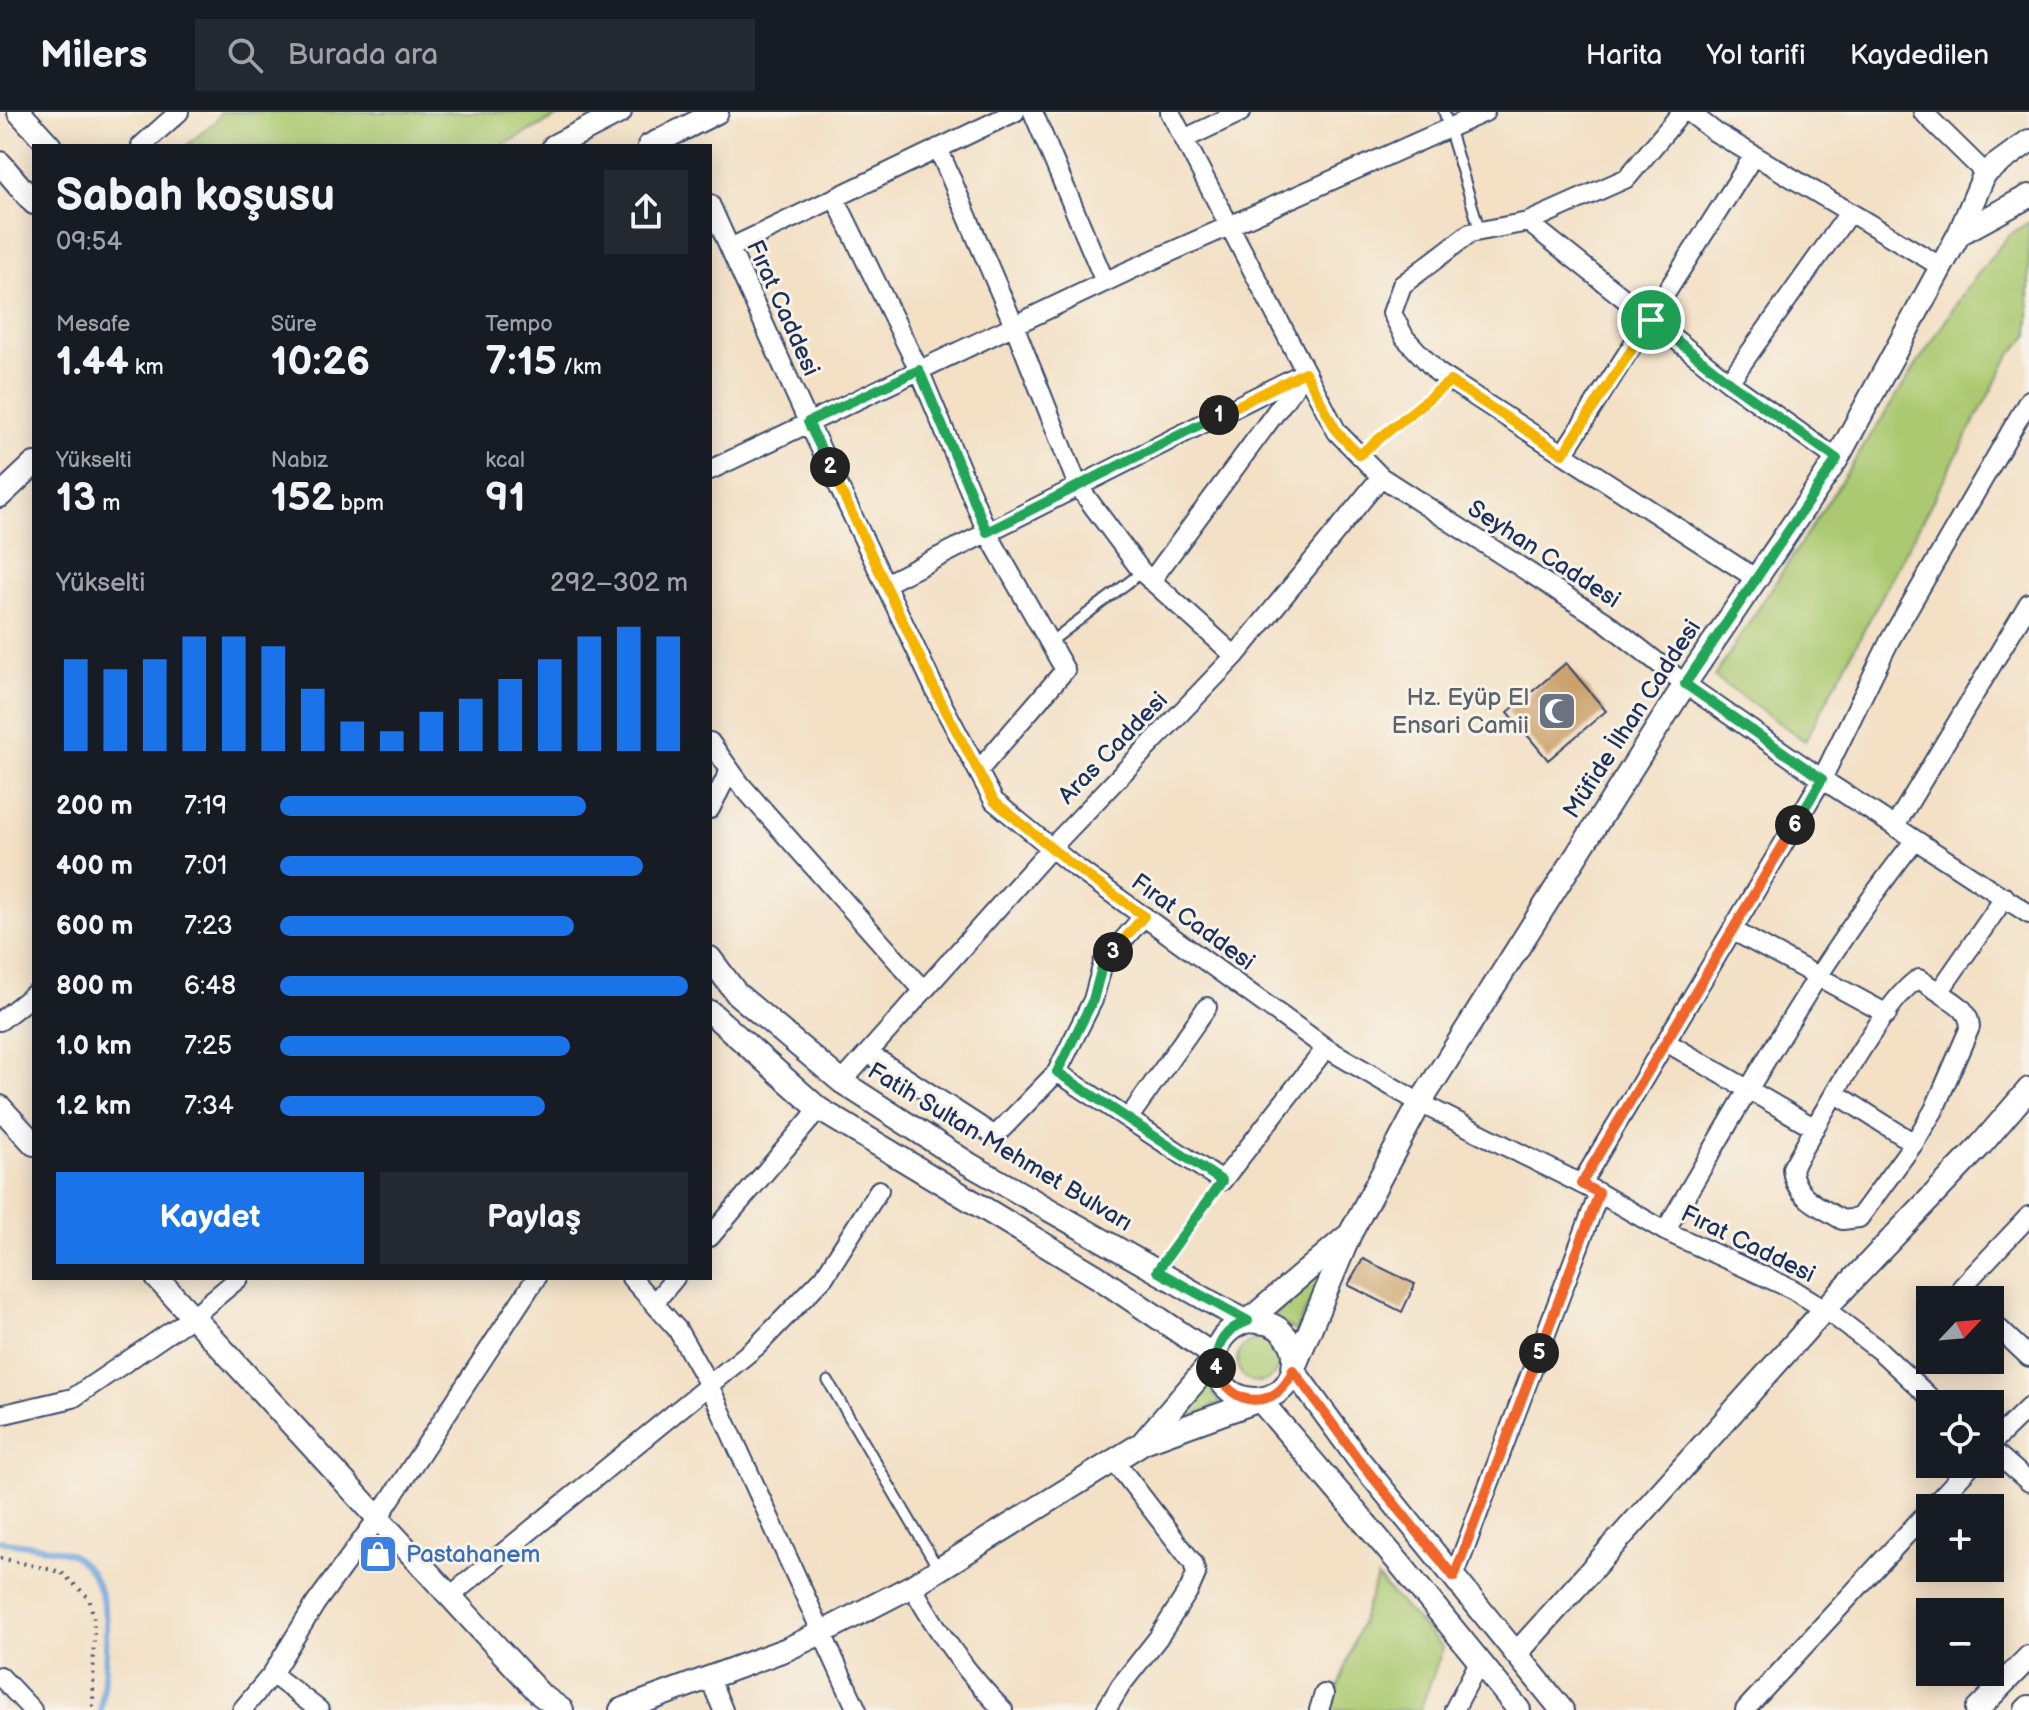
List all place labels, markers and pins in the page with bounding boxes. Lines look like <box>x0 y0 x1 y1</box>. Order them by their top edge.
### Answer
pin <box>1617 286 1685 354</box>
pin: 1 <box>1199 395 1239 435</box>
pin: 2 <box>810 447 850 487</box>
place label: Hz. Eyüp El Ensari Camii <box>1391 683 1529 740</box>
mosque icon: Hz. Eyüp El Ensari Camii <box>1536 690 1578 732</box>
pin: 6 <box>1775 805 1815 845</box>
pin: 3 <box>1093 932 1133 972</box>
pin: 5 <box>1519 1333 1559 1373</box>
pin: 4 <box>1196 1348 1236 1388</box>
shop icon: Pastahanem <box>357 1533 399 1575</box>
place label: Pastahanem <box>406 1540 540 1569</box>

